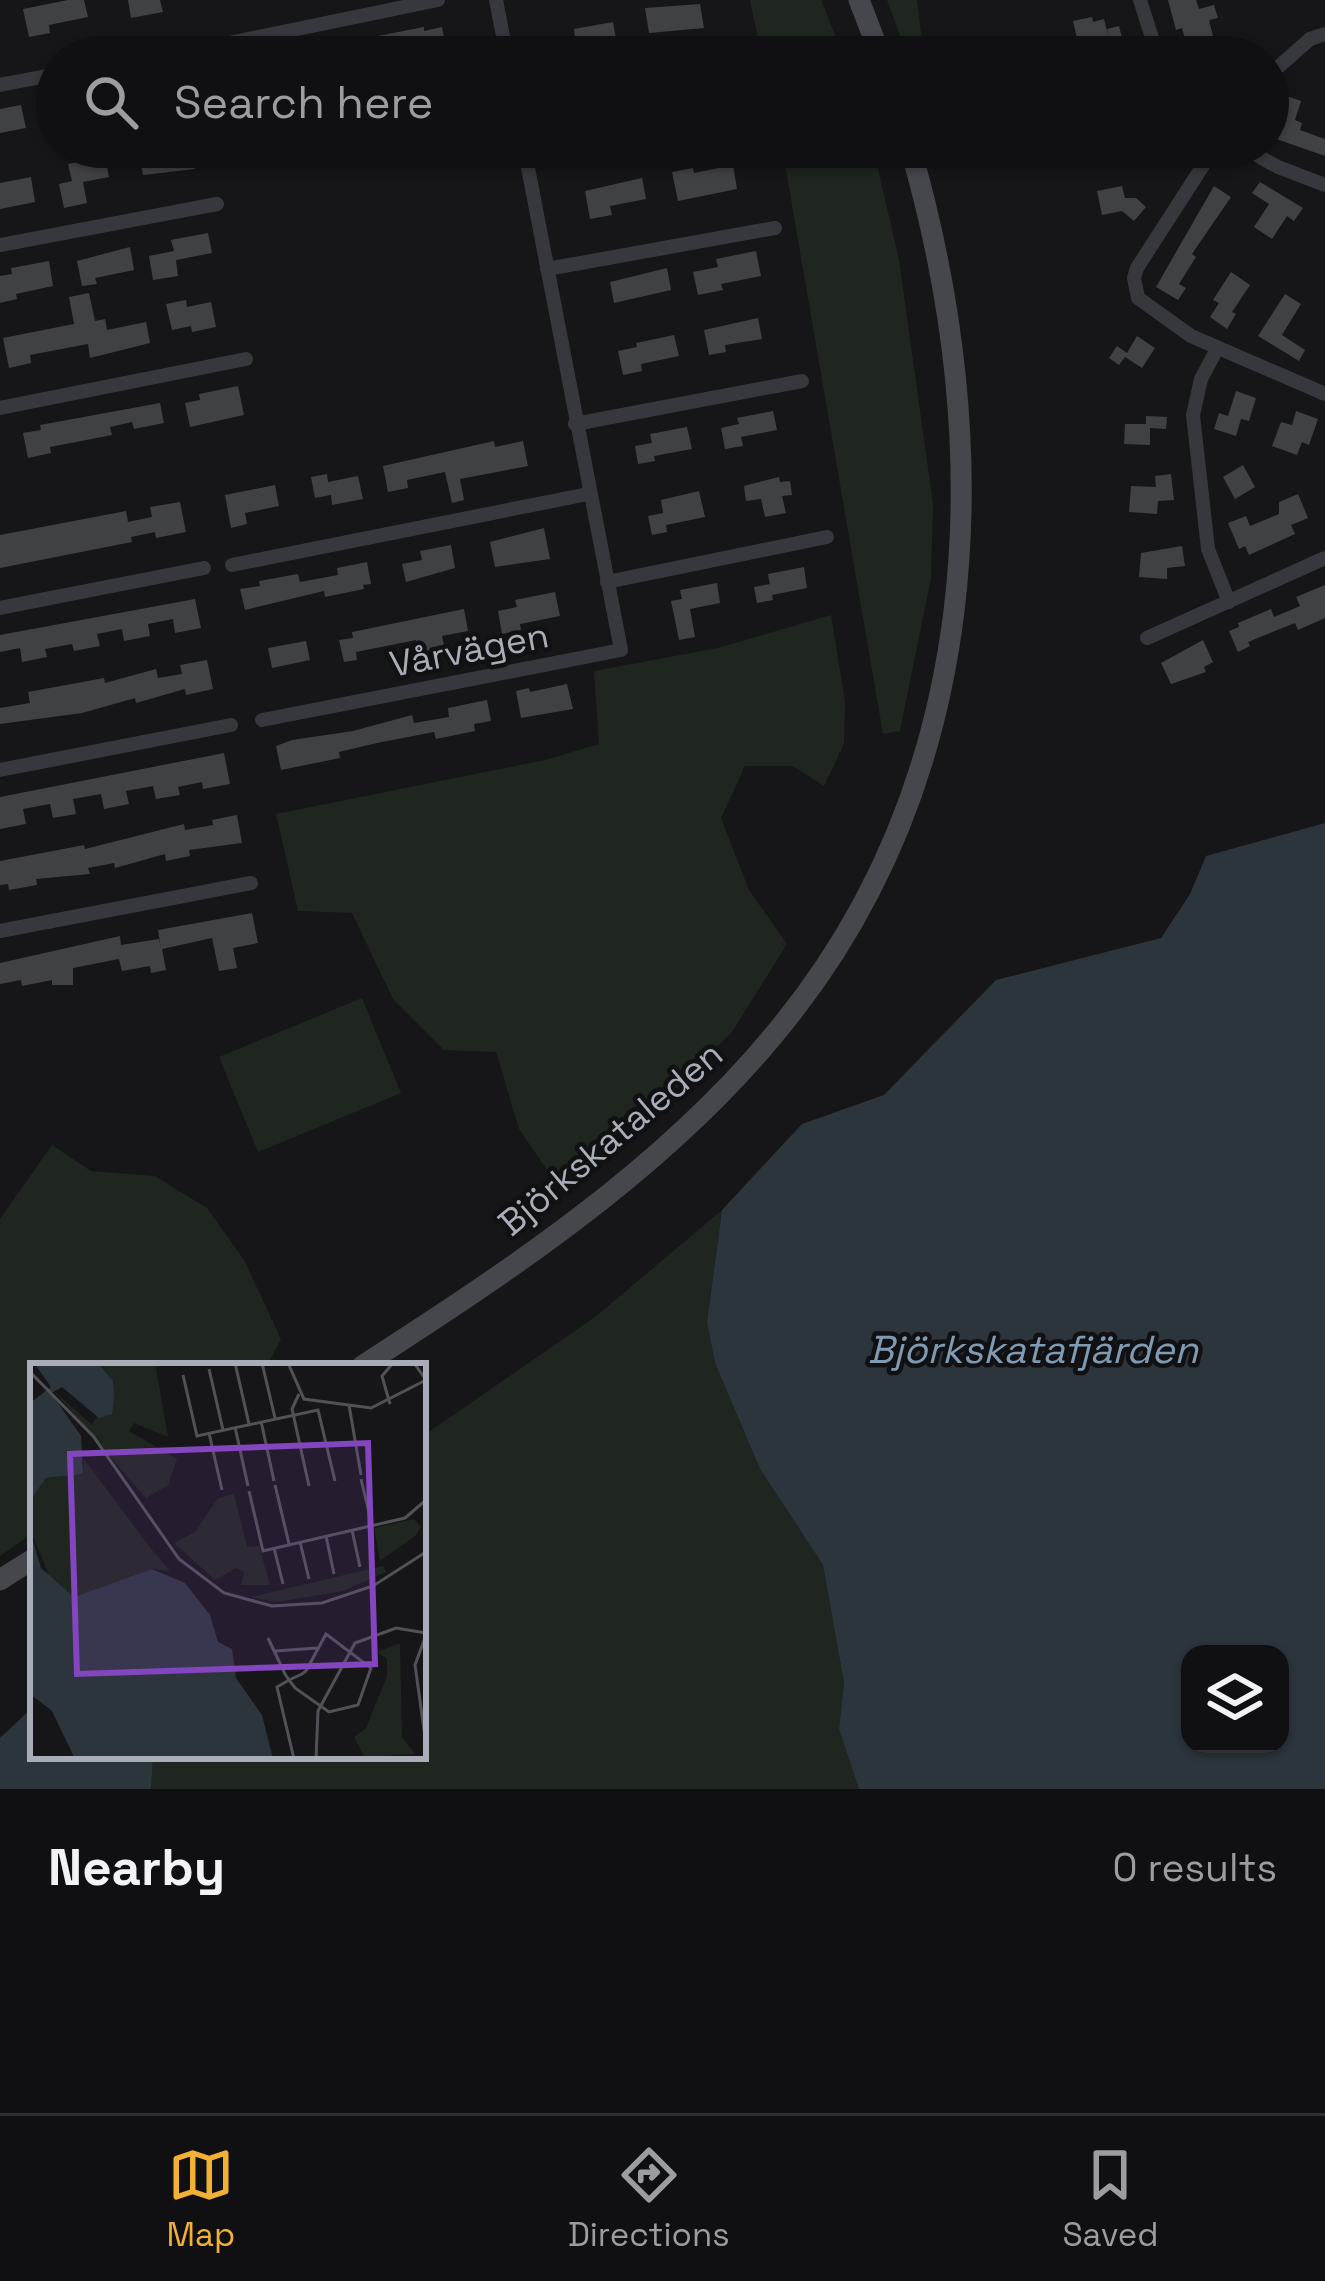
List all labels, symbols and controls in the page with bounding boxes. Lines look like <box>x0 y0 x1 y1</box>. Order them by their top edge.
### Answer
search box <box>36 36 1289 168</box>
icon: search <box>78 69 144 135</box>
text: Search here <box>174 74 433 131</box>
street label: Vårvägen <box>386 612 553 688</box>
street label: Björkskataleden <box>489 1032 732 1246</box>
water label: Björkskatafjärden <box>868 1325 1199 1374</box>
inset map <box>30 1363 426 1759</box>
map controls <box>1181 1645 1289 1753</box>
button: layers <box>1181 1645 1289 1753</box>
text: Nearby <box>48 1835 225 1900</box>
text: 0 results <box>1112 1843 1277 1892</box>
tab: Map <box>166 2142 235 2256</box>
tab: Directions <box>568 2142 730 2256</box>
tab: Saved <box>1062 2142 1159 2256</box>

